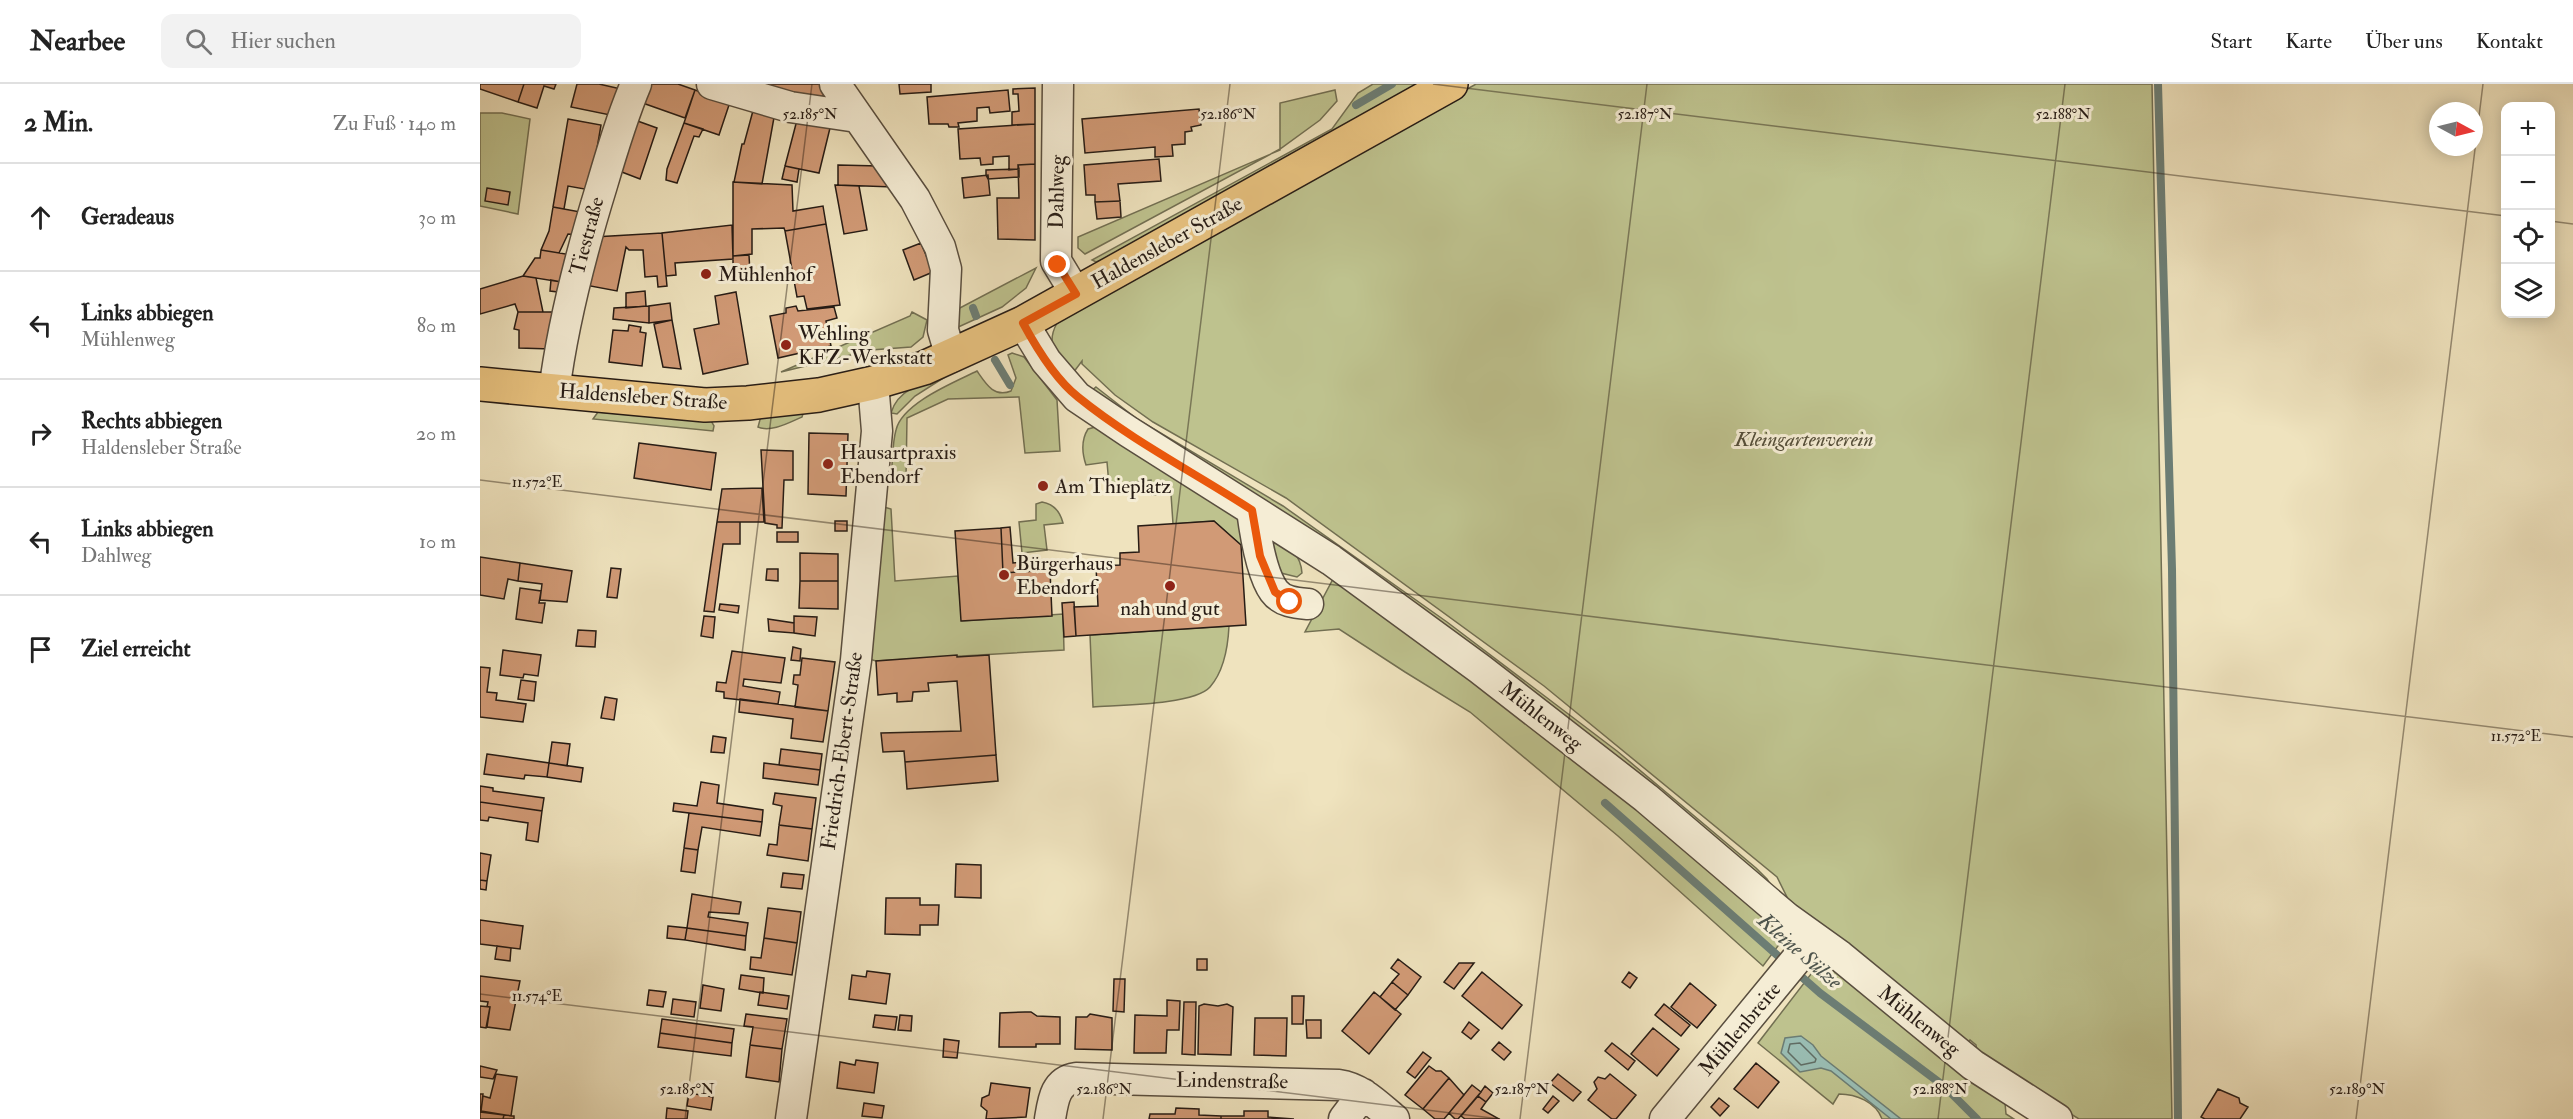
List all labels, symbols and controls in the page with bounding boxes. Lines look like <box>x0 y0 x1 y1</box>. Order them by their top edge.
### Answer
search box <box>161 14 581 68</box>
text: Nearbee <box>30 24 125 59</box>
icon: search <box>182 25 215 58</box>
text: Hier suchen <box>230 27 336 55</box>
text: Start <box>2210 28 2252 55</box>
text: Karte <box>2285 28 2332 55</box>
text: Über uns <box>2365 28 2443 55</box>
text: Kontakt <box>2476 28 2543 55</box>
north arrow <box>2429 102 2483 156</box>
map controls <box>2501 102 2555 318</box>
button: + <box>2501 102 2555 156</box>
text: 52.185°N <box>783 105 838 124</box>
text: 52.186°N <box>1200 105 1256 124</box>
text: 52.187°N <box>1617 105 1673 124</box>
text: 52.188°N <box>2035 105 2091 124</box>
text: 2 Min. <box>24 107 93 139</box>
text: Zu Fuß · 140 m <box>333 111 456 136</box>
street label: Dahlweg <box>1043 154 1071 229</box>
button: − <box>2501 156 2555 210</box>
street label: Haldensleber Straße <box>1087 190 1247 296</box>
street label: Tiestraße <box>564 194 610 278</box>
icon: ahead <box>24 201 57 234</box>
text: Geradeaus <box>81 203 174 231</box>
text: 30 m <box>418 205 456 230</box>
button: locate <box>2501 210 2555 264</box>
route end <box>1044 251 1070 277</box>
place label: Mühlenhof <box>718 261 816 288</box>
button: layers <box>2501 264 2555 318</box>
marker: Mühlenhof <box>699 267 713 281</box>
text: Links abbiegen <box>81 299 214 327</box>
icon: left <box>24 309 57 342</box>
text: 80 m <box>417 313 456 338</box>
place label: Wehling KFZ-Werkstatt <box>797 320 933 371</box>
text: Mühlenweg <box>81 327 175 352</box>
marker: Wehling KFZ-Werkstatt <box>779 338 793 352</box>
street label: Haldensleber Straße <box>558 378 728 416</box>
text: Rechts abbiegen <box>81 407 222 435</box>
icon: right <box>24 417 57 450</box>
text: 20 m <box>416 421 456 446</box>
park label: Kleingartenverein <box>1734 426 1873 453</box>
text: Haldensleber Straße <box>81 435 242 460</box>
place label: Hausartpraxis Ebendorf <box>840 439 956 490</box>
marker: Hausartpraxis Ebendorf <box>821 457 835 471</box>
text: 11.572°E <box>512 473 562 492</box>
place label: Am Thieplatz <box>1054 473 1171 500</box>
marker: Am Thieplatz <box>1036 479 1050 493</box>
text: Links abbiegen <box>81 515 214 543</box>
icon: left <box>24 525 57 558</box>
text: 10 m <box>419 529 456 554</box>
text: Dahlweg <box>81 543 151 568</box>
place label: Bürgerhaus Ebendorf <box>1016 550 1113 601</box>
marker: Bürgerhaus Ebendorf <box>997 568 1011 582</box>
marker: nah und gut <box>1163 579 1177 593</box>
route start <box>1276 588 1302 614</box>
place label: nah und gut <box>1120 595 1220 622</box>
icon: arrive <box>24 633 57 666</box>
text: Ziel erreicht <box>81 635 191 663</box>
street label: Friedrich-Ebert-Straße <box>815 650 869 852</box>
street label: Mühlenweg <box>1494 675 1589 757</box>
text: 11.572°E <box>2491 727 2541 746</box>
water label: Kleine Sülze <box>1751 906 1848 996</box>
street label: Mühlenbreite <box>1693 976 1787 1082</box>
street label: Mühlenweg <box>1872 980 1966 1063</box>
text: 11.574°E <box>512 987 563 1006</box>
street label: Lindenstraße <box>1176 1067 1288 1095</box>
text: 52.185°N <box>660 1080 715 1099</box>
text: 52.186°N <box>1076 1080 1132 1099</box>
text: 52.187°N <box>1494 1080 1550 1099</box>
text: 52.188°N <box>1912 1080 1968 1099</box>
text: 52.189°N <box>2329 1080 2385 1099</box>

